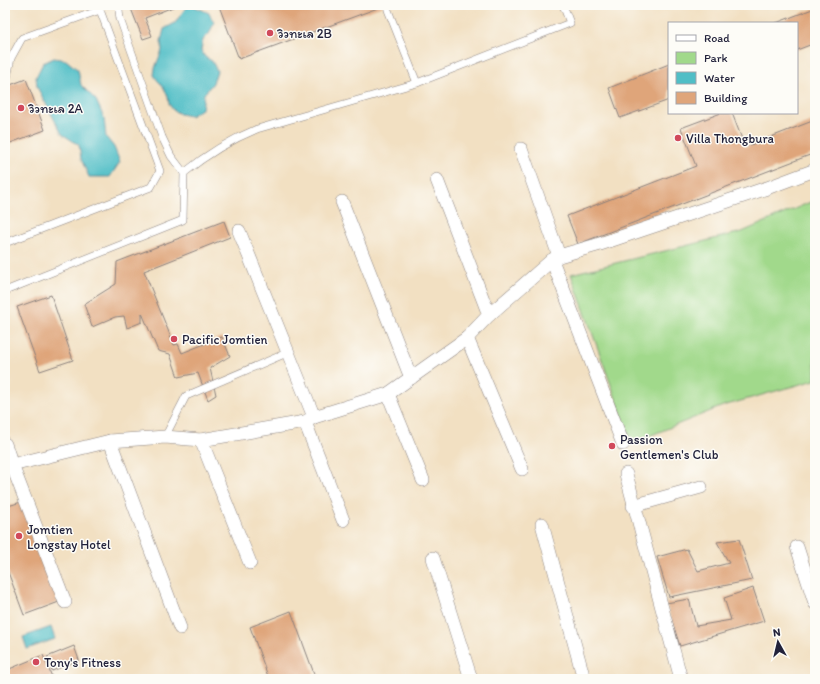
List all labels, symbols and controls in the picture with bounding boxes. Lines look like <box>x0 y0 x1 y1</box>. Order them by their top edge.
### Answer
legend <box>668 22 798 114</box>
place label: วิวทะเล 2B <box>277 26 332 41</box>
marker: วิวทะเล 2B <box>265 28 275 38</box>
text: Road <box>704 31 730 45</box>
text: Park <box>704 51 728 65</box>
text: Water <box>704 71 735 85</box>
text: Building <box>704 91 748 105</box>
place label: วิวทะเล 2A <box>28 101 84 116</box>
marker: วิวทะเล 2A <box>16 103 26 113</box>
place label: Villa Thongbura <box>686 131 775 146</box>
marker: Villa Thongbura <box>673 133 683 143</box>
place label: Pacific Jomtien <box>182 332 268 347</box>
marker: Pacific Jomtien <box>169 334 179 344</box>
place label: Passion Gentlemen's Club <box>620 432 719 462</box>
marker: Passion Gentlemen's Club <box>607 441 617 451</box>
place label: Jomtien Longstay Hotel <box>27 522 111 552</box>
marker: Jomtien Longstay Hotel <box>14 531 24 541</box>
north arrow <box>758 622 798 662</box>
text: N <box>772 626 781 640</box>
place label: Tony's Fitness <box>44 655 121 670</box>
marker: Tony's Fitness <box>31 657 41 667</box>

